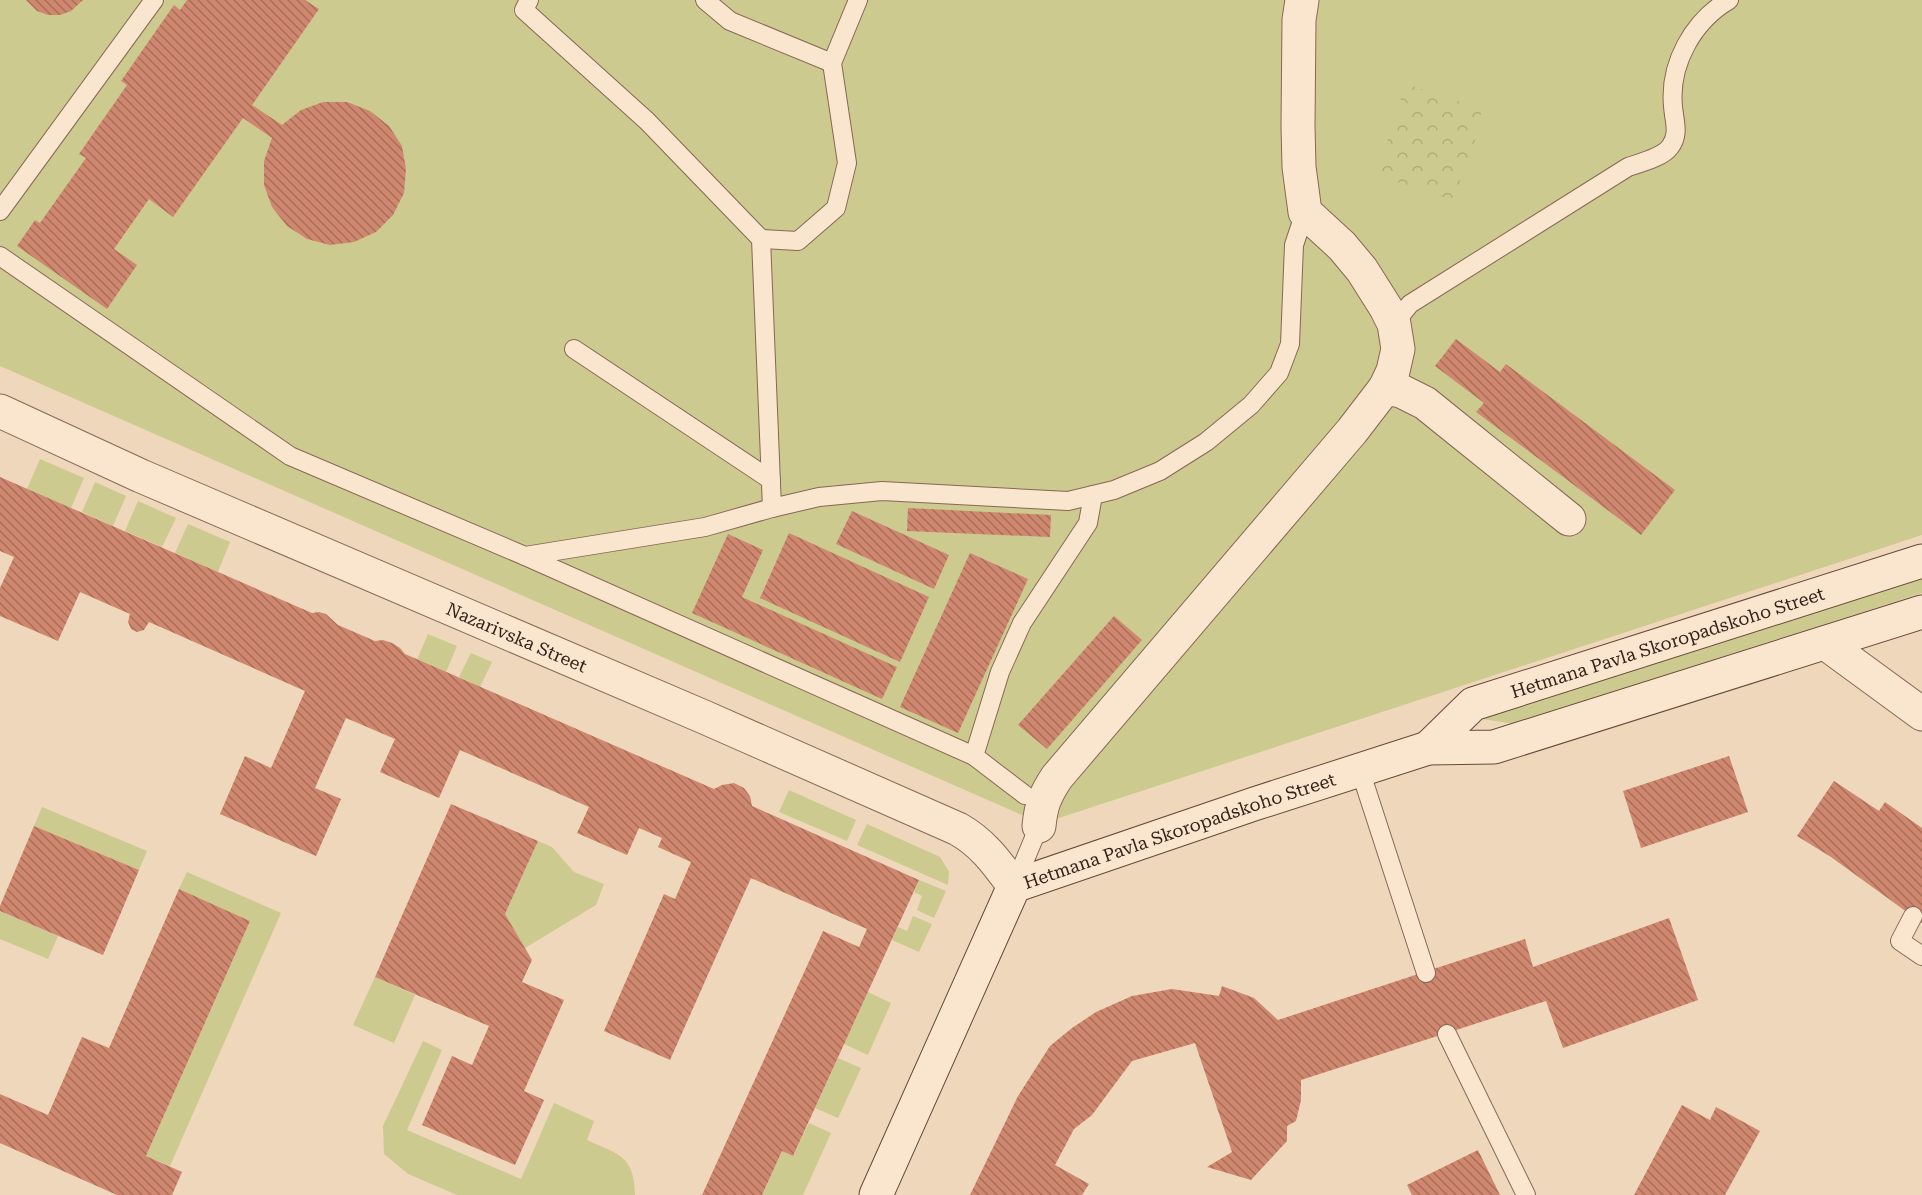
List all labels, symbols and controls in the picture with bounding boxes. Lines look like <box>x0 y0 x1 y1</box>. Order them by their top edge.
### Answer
street label: Hetmana Pavla Skoropadskoho Street <box>1508 582 1827 702</box>
street label: Nazarivska Street <box>443 598 591 676</box>
street label: Hetmana Pavla Skoropadskoho Street <box>1021 768 1338 892</box>

